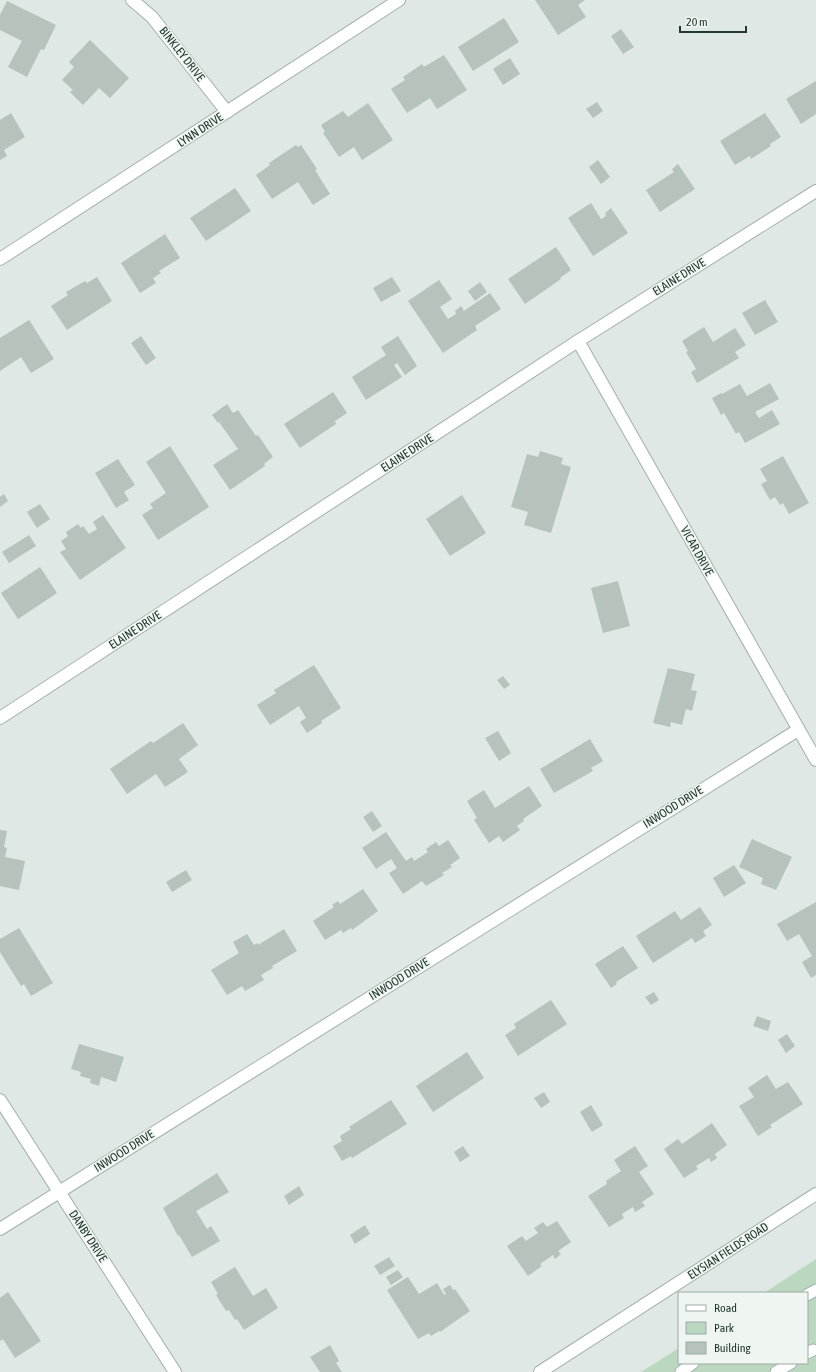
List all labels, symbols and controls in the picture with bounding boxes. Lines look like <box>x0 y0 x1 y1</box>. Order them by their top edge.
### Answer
scale bar <box>680 8 746 34</box>
text: 20 m <box>686 15 708 29</box>
street label: BINKLEY DRIVE <box>156 24 208 84</box>
street label: LYNN DRIVE <box>174 110 226 150</box>
street label: ELAINE DRIVE <box>650 255 708 299</box>
street label: ELAINE DRIVE <box>378 431 436 475</box>
street label: VICAR DRIVE <box>678 524 716 578</box>
street label: ELAINE DRIVE <box>106 608 164 652</box>
street label: INWOOD DRIVE <box>641 783 705 831</box>
street label: INWOOD DRIVE <box>367 955 431 1003</box>
street label: INWOOD DRIVE <box>92 1127 156 1175</box>
street label: DANBY DRIVE <box>66 1207 110 1265</box>
street label: ELYSIAN FIELDS ROAD <box>685 1220 771 1282</box>
legend <box>678 1292 808 1364</box>
text: Road <box>714 1301 737 1315</box>
text: Park <box>714 1321 735 1335</box>
text: Building <box>714 1341 752 1355</box>

